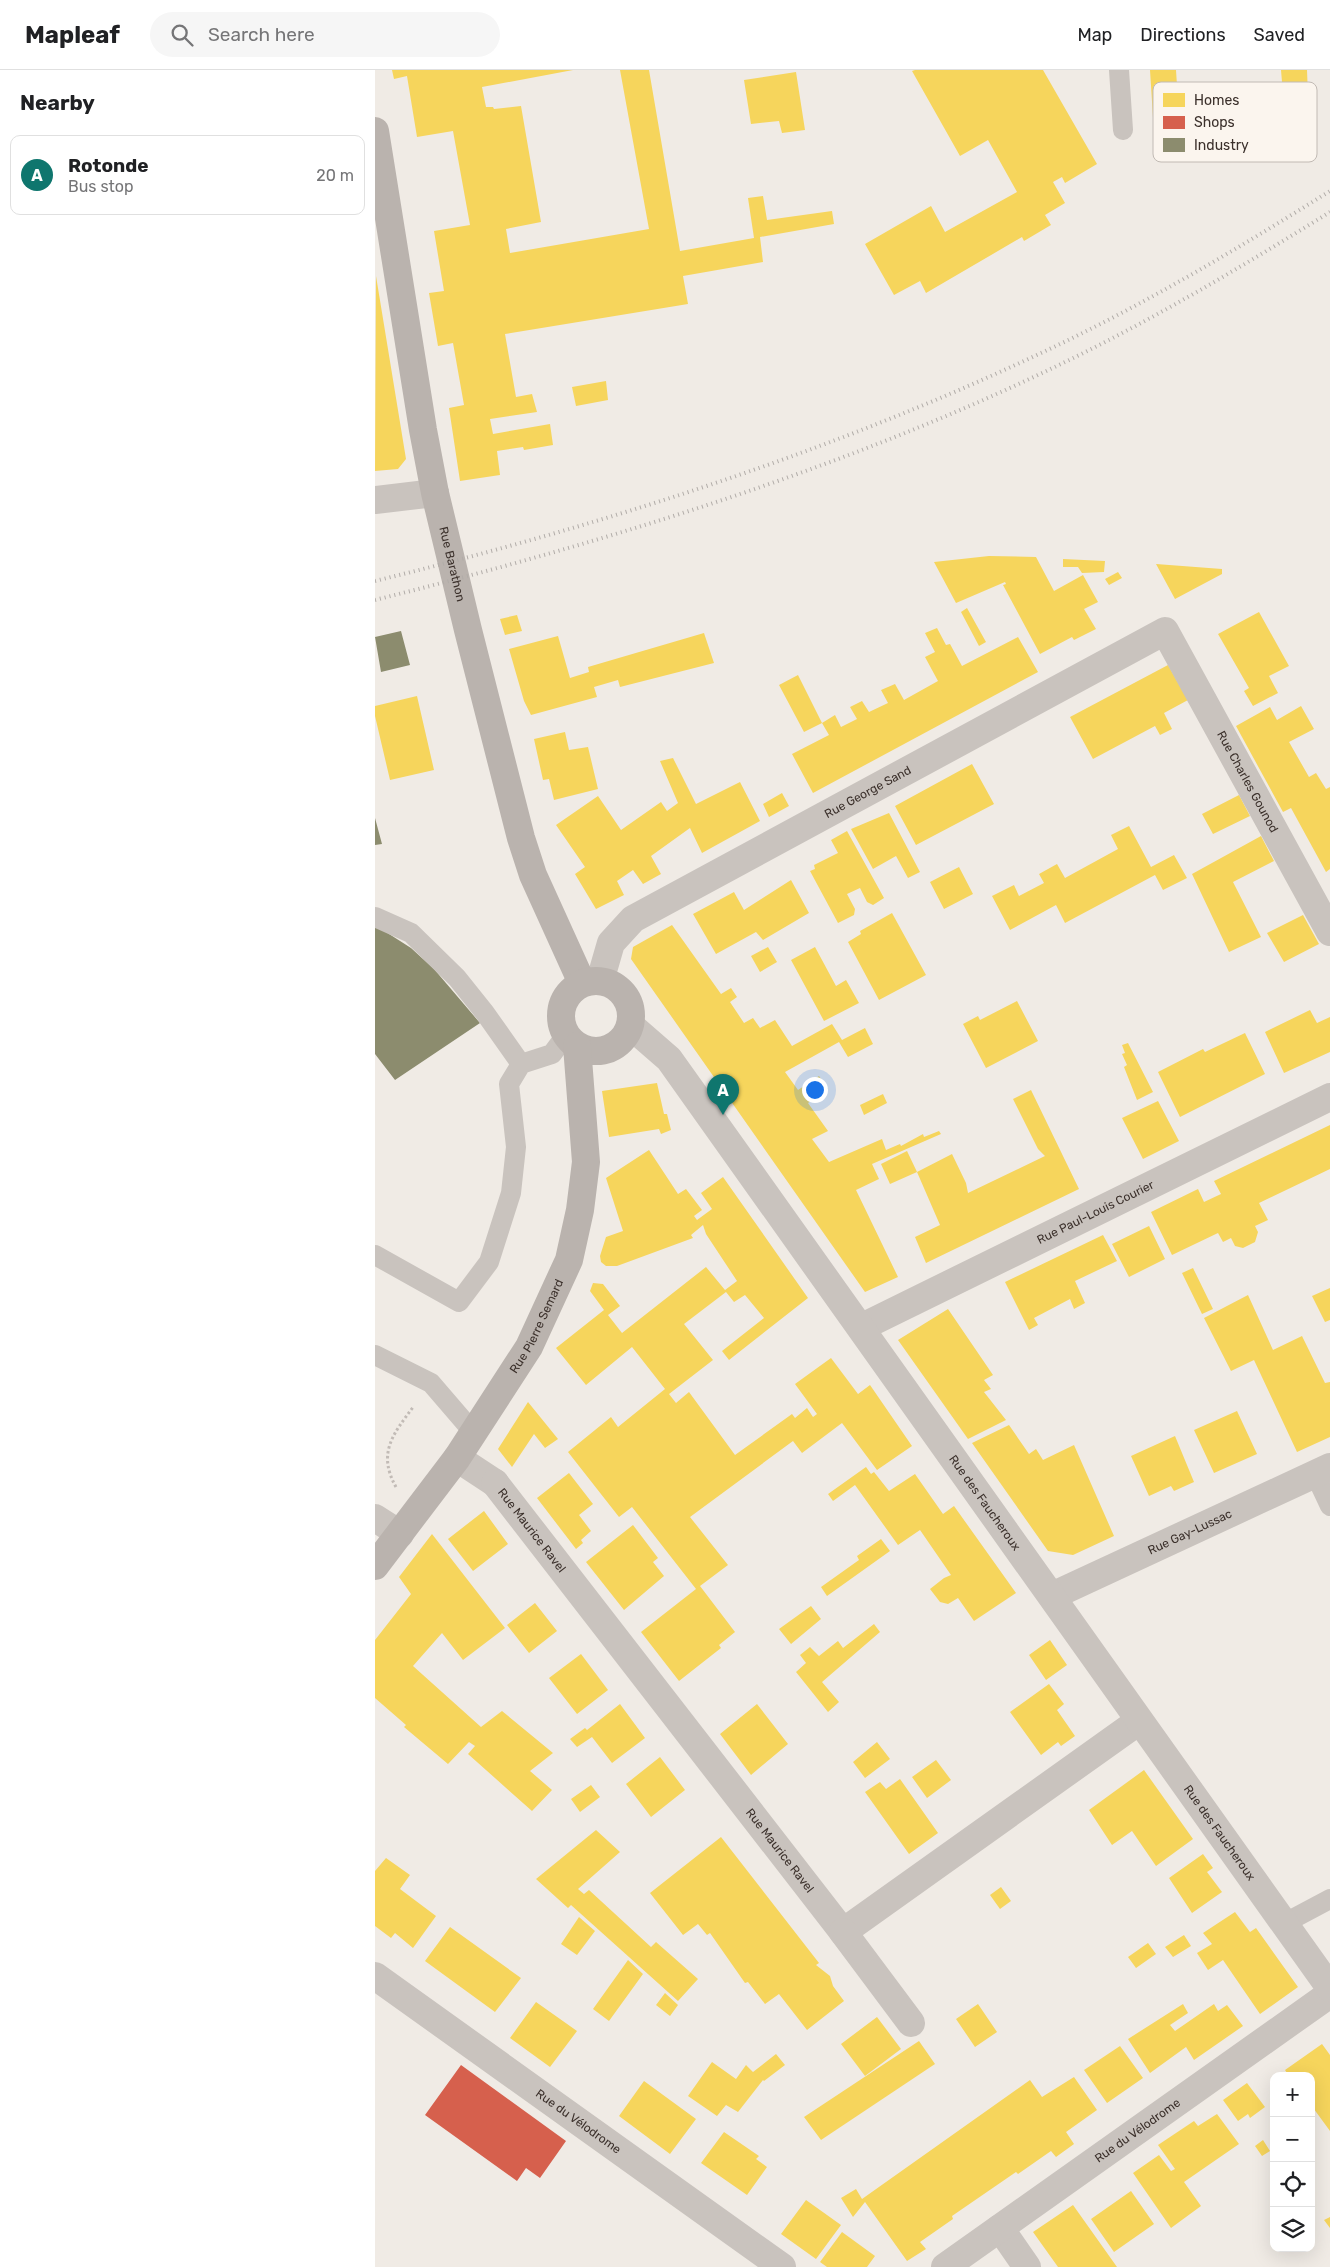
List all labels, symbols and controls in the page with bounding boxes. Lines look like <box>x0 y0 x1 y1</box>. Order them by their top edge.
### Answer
search box <box>150 12 500 57</box>
text: Mapleaf <box>25 21 120 49</box>
icon: search <box>168 21 196 49</box>
text: Search here <box>208 23 315 46</box>
text: Map <box>1077 24 1112 46</box>
text: Directions <box>1140 24 1226 46</box>
text: Saved <box>1254 24 1305 46</box>
legend <box>1153 82 1317 162</box>
text: Nearby <box>20 90 95 115</box>
text: Homes <box>1194 92 1239 109</box>
text: Shops <box>1194 114 1235 131</box>
text: Industry <box>1194 137 1249 154</box>
text: Rotonde <box>68 154 149 177</box>
text: A <box>31 166 43 185</box>
text: 20 m <box>316 166 354 185</box>
text: Bus stop <box>68 177 134 196</box>
street label: Rue Barathon <box>436 525 468 603</box>
street label: Rue Charles Gounod <box>1214 729 1281 835</box>
street label: Rue George Sand <box>822 763 913 821</box>
pin: A <box>707 1074 739 1115</box>
your location <box>802 1077 828 1103</box>
street label: Rue Paul-Louis Courier <box>1035 1177 1157 1247</box>
street label: Rue Pierre Semard <box>507 1277 566 1376</box>
street label: Rue des Faucheroux <box>946 1452 1024 1554</box>
street label: Rue Maurice Ravel <box>495 1486 569 1575</box>
street label: Rue Gay-Lussac <box>1146 1506 1234 1557</box>
street label: Rue des Faucheroux <box>1181 1782 1259 1884</box>
street label: Rue Maurice Ravel <box>743 1806 817 1895</box>
map controls <box>1270 2072 1315 2252</box>
button: + <box>1270 2072 1315 2117</box>
street label: Rue du Vélodrome <box>533 2086 624 2157</box>
street label: Rue du Vélodrome <box>1092 2095 1183 2166</box>
button: − <box>1270 2117 1315 2162</box>
button: locate <box>1270 2162 1315 2207</box>
button: layers <box>1270 2207 1315 2252</box>

